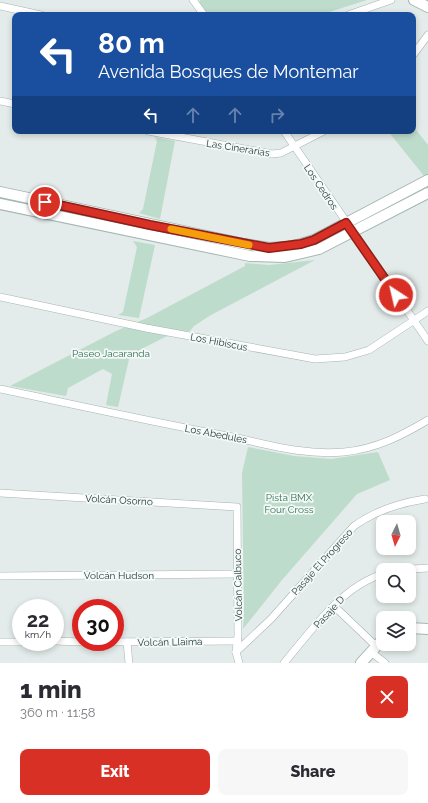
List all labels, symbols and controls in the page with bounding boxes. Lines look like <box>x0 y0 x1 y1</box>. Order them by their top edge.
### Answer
text: 80 m <box>98 27 165 60</box>
icon: left <box>32 28 84 80</box>
text: Avenida Bosques de Montemar <box>98 61 359 82</box>
icon: left <box>140 104 162 126</box>
icon: ahead <box>182 104 204 126</box>
icon: ahead <box>224 104 246 126</box>
icon: right <box>266 104 288 126</box>
street label: Las Cinerarias <box>205 138 271 158</box>
street label: Los Cedros <box>302 162 340 212</box>
pin <box>28 185 62 219</box>
icon: arrive <box>34 191 56 213</box>
position arrow <box>375 274 417 316</box>
street label: Los Hibiscus <box>189 331 249 353</box>
park label: Paseo Jacaranda <box>72 348 150 359</box>
street label: Los Abedules <box>184 423 248 445</box>
park label: Pista BMX Four Cross <box>264 492 314 515</box>
street label: Volcán Osorno <box>85 493 153 507</box>
north arrow <box>376 515 416 555</box>
map controls <box>376 515 416 651</box>
street label: Pasaje El Progreso <box>289 527 355 597</box>
street label: Volcán Calbuco <box>232 549 244 621</box>
button: search <box>376 563 416 603</box>
street label: Volcán Hudson <box>84 570 154 581</box>
street label: Pasaje D <box>311 594 347 630</box>
speed limit sign: 30 <box>72 599 124 651</box>
text: 22 <box>27 608 49 632</box>
button: layers <box>376 611 416 651</box>
text: km/h <box>25 629 51 640</box>
street label: Volcán Llaima <box>137 636 203 648</box>
text: 1 min <box>20 675 82 704</box>
button: close <box>366 676 408 718</box>
text: 360 m · 11:58 <box>20 705 95 720</box>
button: Exit <box>20 749 210 795</box>
button: Share <box>218 749 408 795</box>

